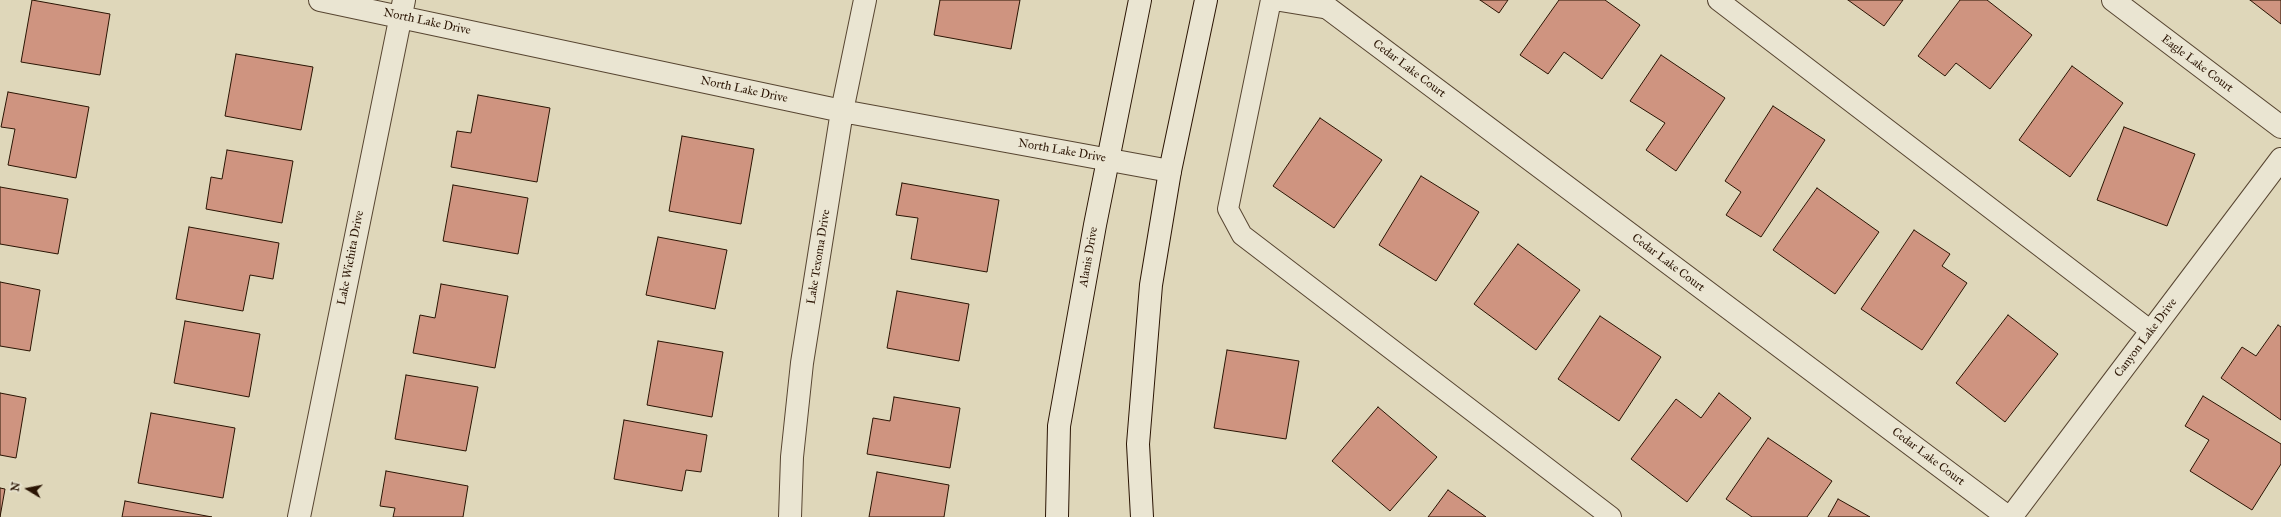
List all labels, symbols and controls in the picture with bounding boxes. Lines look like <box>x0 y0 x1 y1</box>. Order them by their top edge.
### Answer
street label: North Lake Drive <box>382 6 472 38</box>
street label: Eagle Lake Court <box>2158 32 2236 96</box>
street label: Cedar Lake Court <box>1370 37 1448 101</box>
street label: North Lake Drive <box>699 74 789 106</box>
street label: North Lake Drive <box>1017 136 1107 166</box>
street label: Lake Texoma Drive <box>804 208 834 306</box>
street label: Lake Wichita Drive <box>335 209 367 307</box>
street label: Alanis Drive <box>1077 226 1101 288</box>
street label: Cedar Lake Court <box>1629 231 1707 295</box>
street label: Canyon Lake Drive <box>2112 296 2180 380</box>
street label: Cedar Lake Court <box>1889 425 1967 489</box>
north arrow <box>8 469 48 509</box>
text: N <box>8 481 23 493</box>

